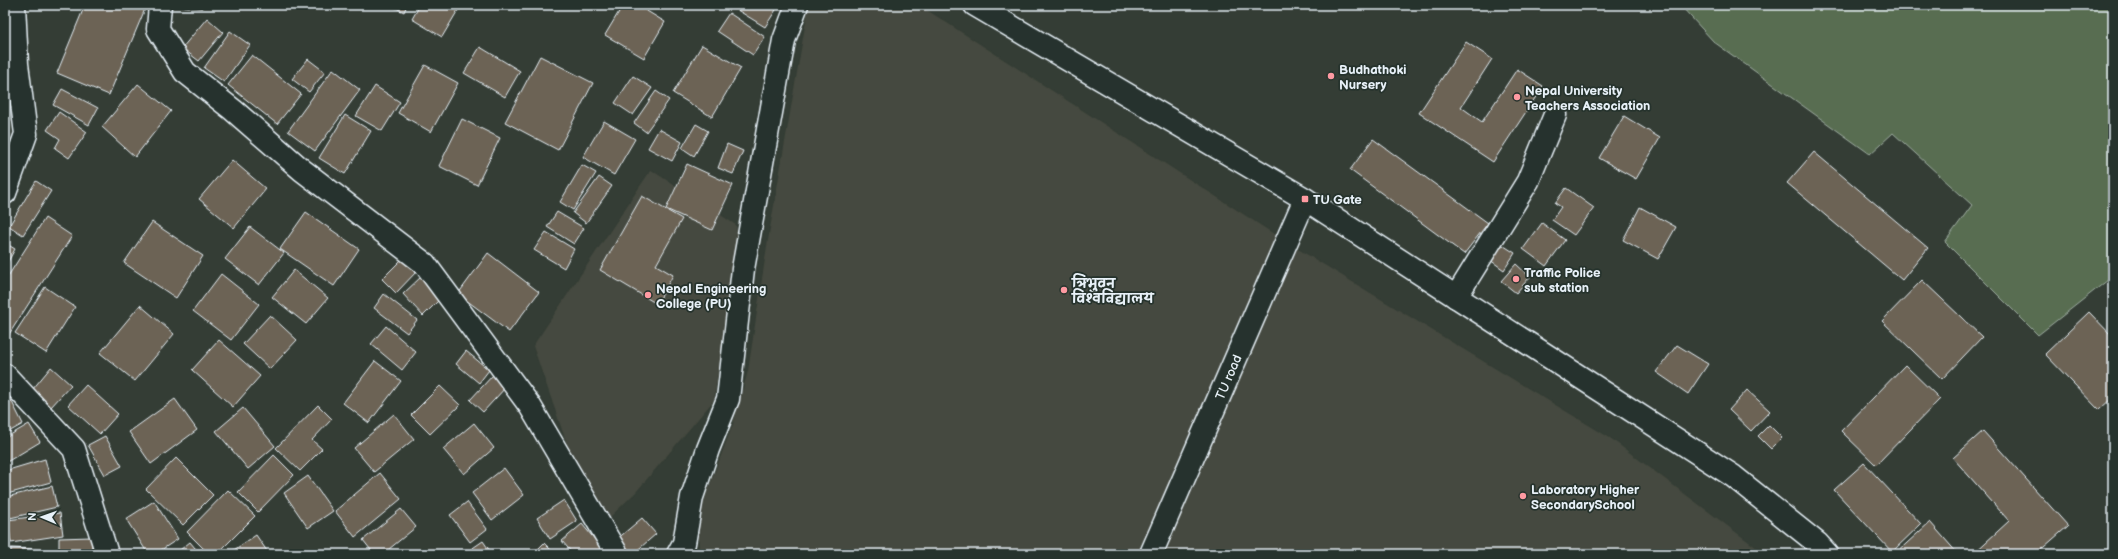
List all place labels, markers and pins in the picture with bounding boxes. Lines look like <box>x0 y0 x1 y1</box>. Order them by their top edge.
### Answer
place label: Budhathoki Nursery <box>1339 62 1406 93</box>
marker: Budhathoki Nursery <box>1326 71 1336 81</box>
place label: Nepal University Teachers Association <box>1525 83 1650 114</box>
marker: Nepal University Teachers Association <box>1512 92 1522 102</box>
place label: TU Gate <box>1313 192 1362 208</box>
marker: TU Gate <box>1300 194 1310 204</box>
place label: Traffic Police sub station <box>1524 265 1601 296</box>
place label: त्रिभुवन विश्वविद्यालय <box>1071 273 1155 307</box>
marker: Traffic Police sub station <box>1511 274 1521 284</box>
place label: Nepal Engineering College (PU) <box>656 281 766 312</box>
marker: त्रिभुवन विश्वविद्यालय <box>1059 285 1069 295</box>
marker: Nepal Engineering College (PU) <box>643 290 653 300</box>
place label: Laboratory Higher SecondarySchool <box>1531 482 1640 513</box>
marker: Laboratory Higher SecondarySchool <box>1518 491 1528 501</box>

